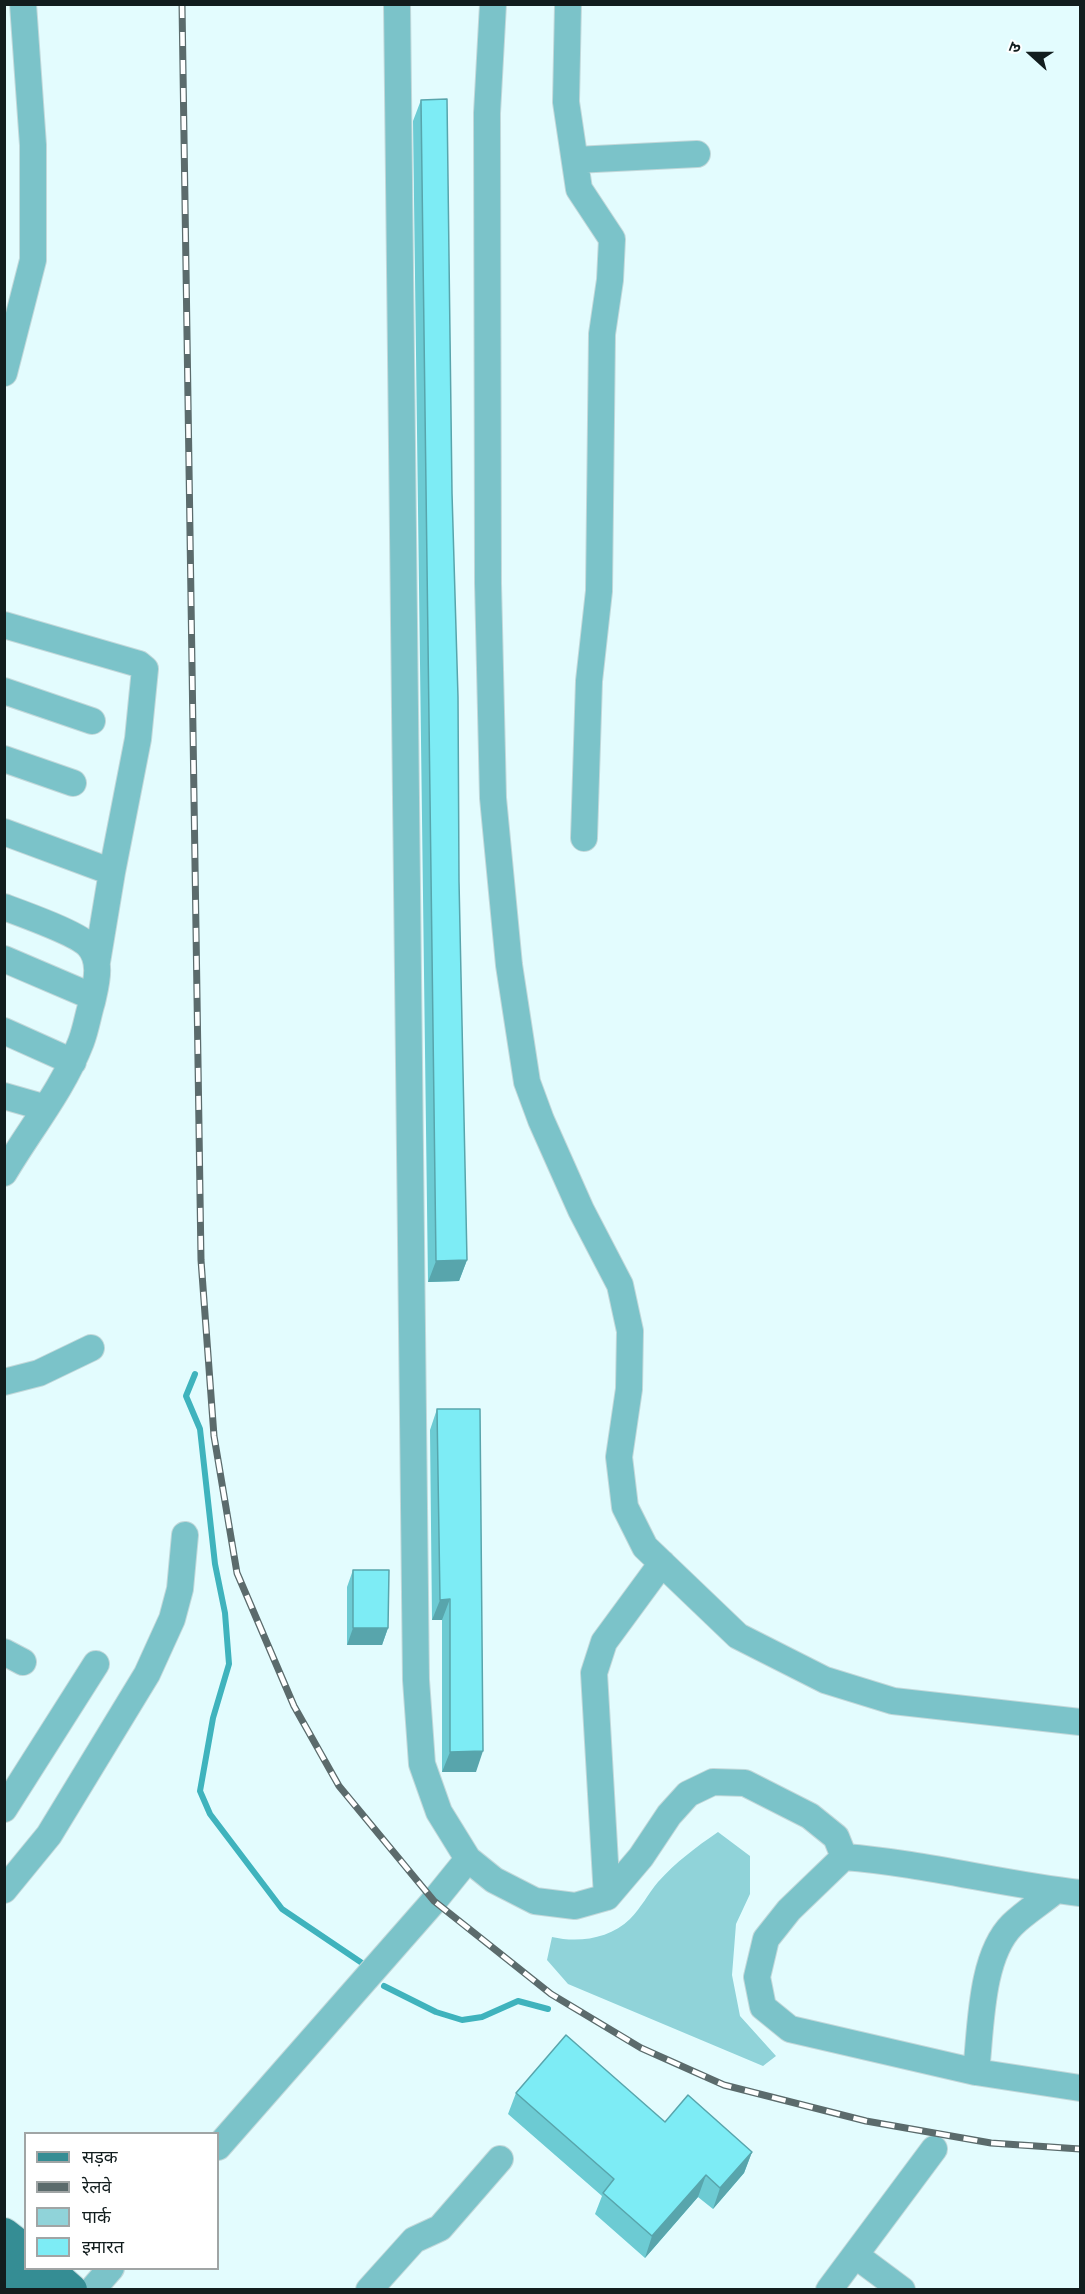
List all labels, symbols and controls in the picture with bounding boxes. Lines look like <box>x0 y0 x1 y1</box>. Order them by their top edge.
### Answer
north arrow <box>1001 24 1061 84</box>
text: उ <box>1002 39 1025 56</box>
legend <box>24 2132 219 2270</box>
text: सड़क <box>82 2144 118 2168</box>
text: रेलवे <box>82 2174 112 2198</box>
text: पार्क <box>82 2204 111 2228</box>
text: इमारत <box>82 2234 124 2258</box>

